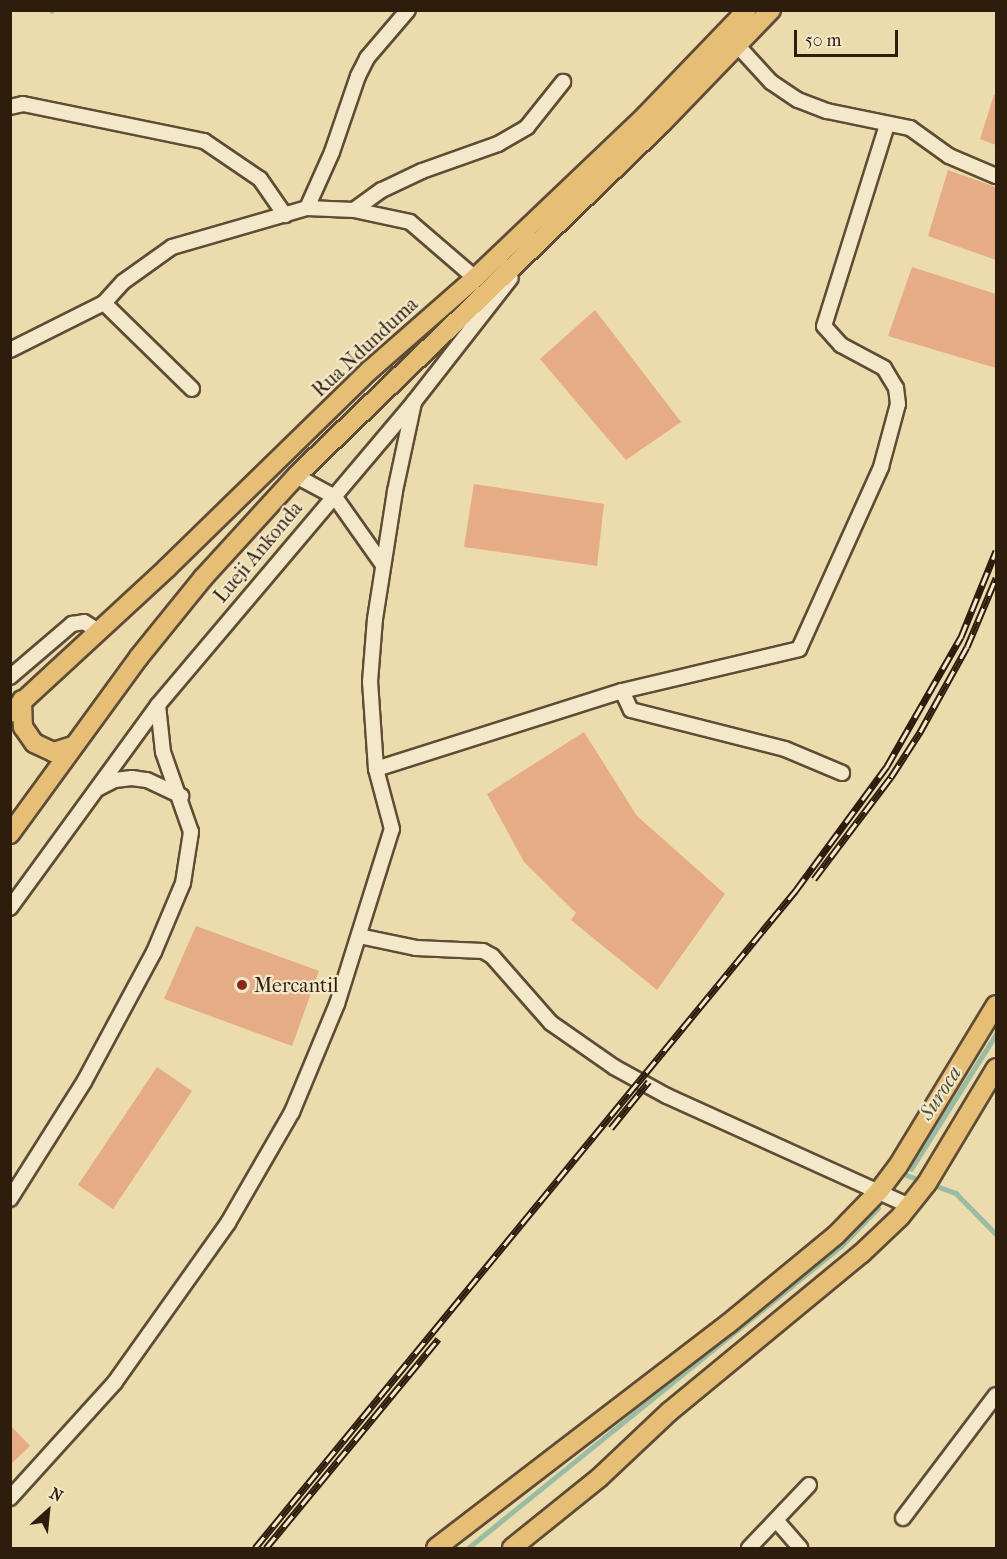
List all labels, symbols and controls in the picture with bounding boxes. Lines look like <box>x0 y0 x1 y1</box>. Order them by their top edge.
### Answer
scale bar <box>797 18 900 56</box>
text: 50 m <box>805 30 841 51</box>
street label: Rua Ndunduma <box>307 292 423 402</box>
street label: Lueji Ankonda <box>209 497 307 607</box>
place label: Mercantil <box>254 973 339 997</box>
marker: Mercantil <box>235 978 249 992</box>
water label: Suroca <box>913 1061 967 1125</box>
north arrow <box>18 1481 78 1541</box>
text: N <box>47 1483 66 1506</box>

